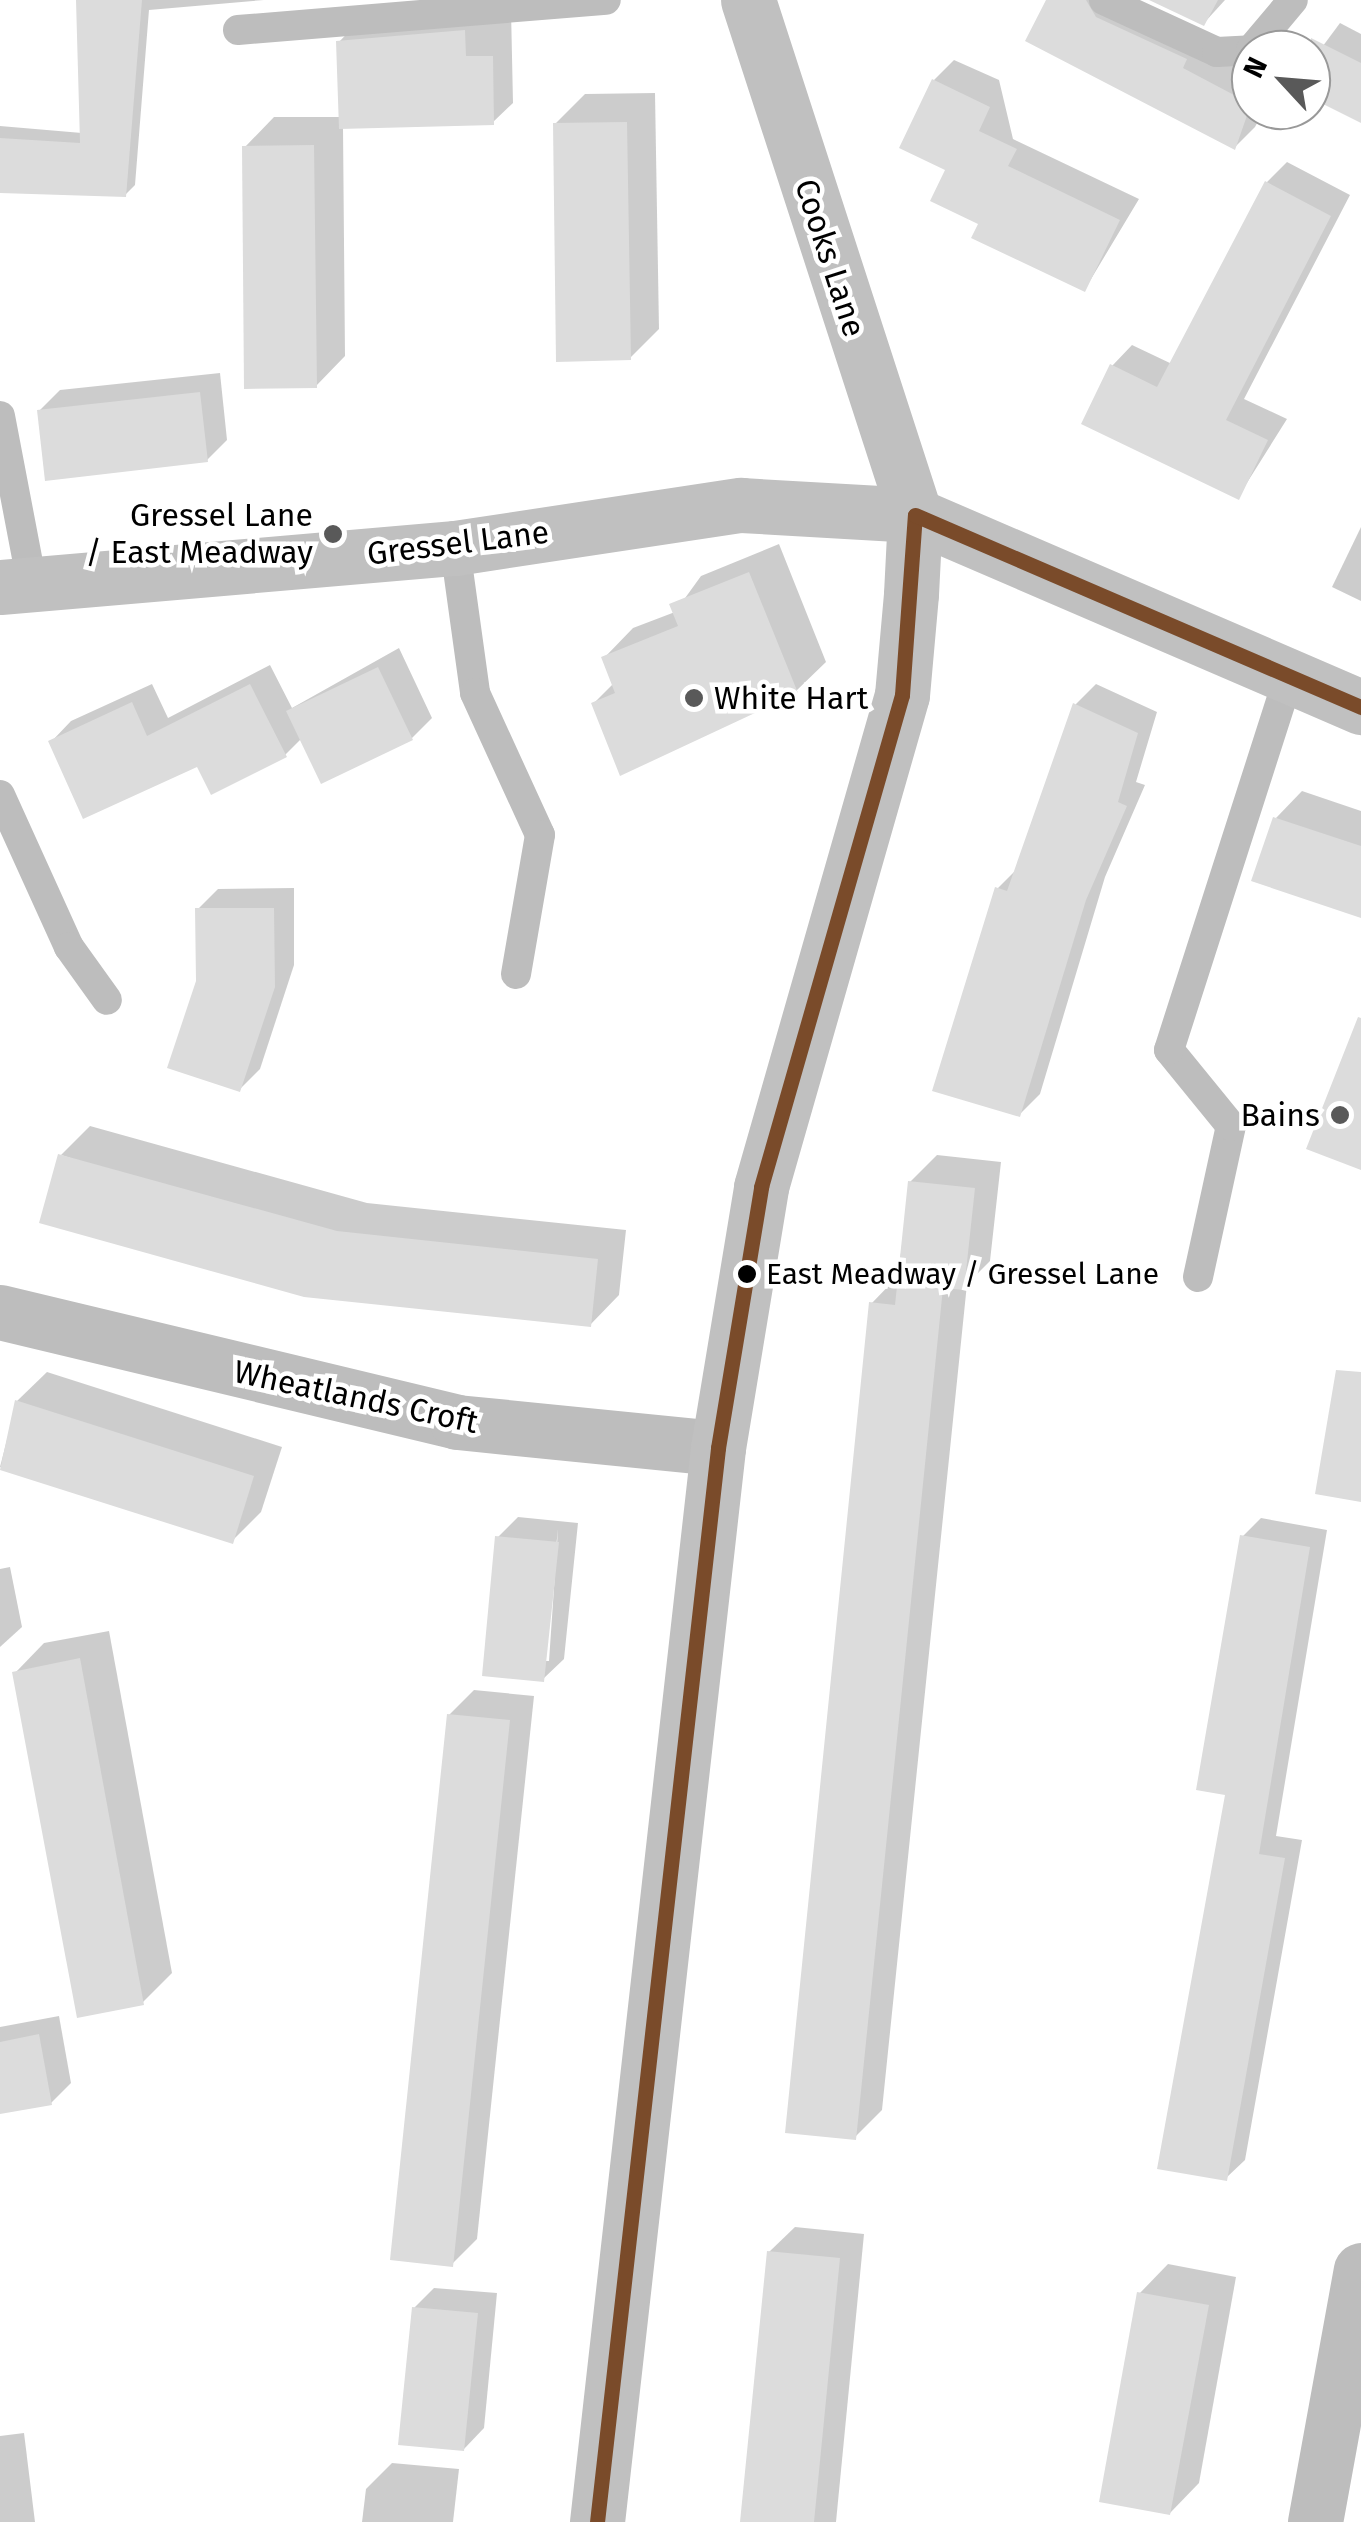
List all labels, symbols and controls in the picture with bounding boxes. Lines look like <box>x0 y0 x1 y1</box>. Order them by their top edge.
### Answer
north arrow <box>1231 30 1331 130</box>
text: N <box>1236 52 1274 83</box>
street label: Cooks Lane <box>786 174 874 342</box>
place label: Gressel Lane / East Meadway <box>85 497 313 572</box>
street label: Gressel Lane <box>365 513 551 573</box>
marker: Gressel Lane / East Meadway <box>322 523 344 545</box>
place label: White Hart <box>714 679 868 717</box>
marker: White Hart <box>683 687 705 709</box>
place label: Bains <box>1240 1096 1320 1134</box>
marker: Bains <box>1329 1104 1351 1126</box>
place label: East Meadway / Gressel Lane <box>766 1256 1159 1292</box>
marker: East Meadway / Gressel Lane <box>737 1264 757 1284</box>
street label: Wheatlands Croft <box>230 1352 482 1442</box>

